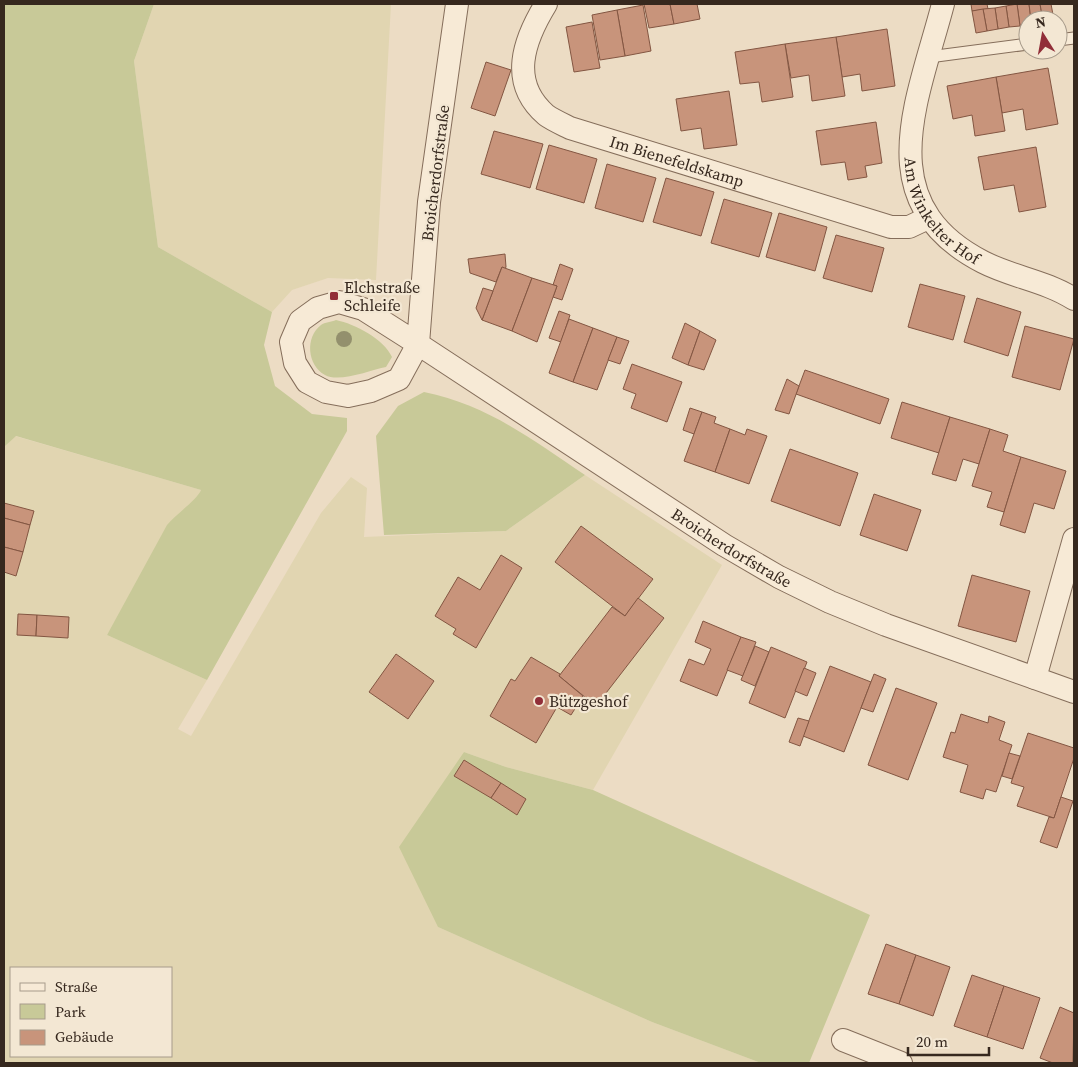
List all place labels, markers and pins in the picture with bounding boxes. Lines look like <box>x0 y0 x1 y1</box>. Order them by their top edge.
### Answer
place label: Elchstraße Schleife <box>344 276 420 316</box>
marker: Elchstraße Schleife <box>328 290 340 302</box>
place label: Bützgeshof <box>549 690 629 712</box>
marker: Bützgeshof <box>533 695 545 707</box>

